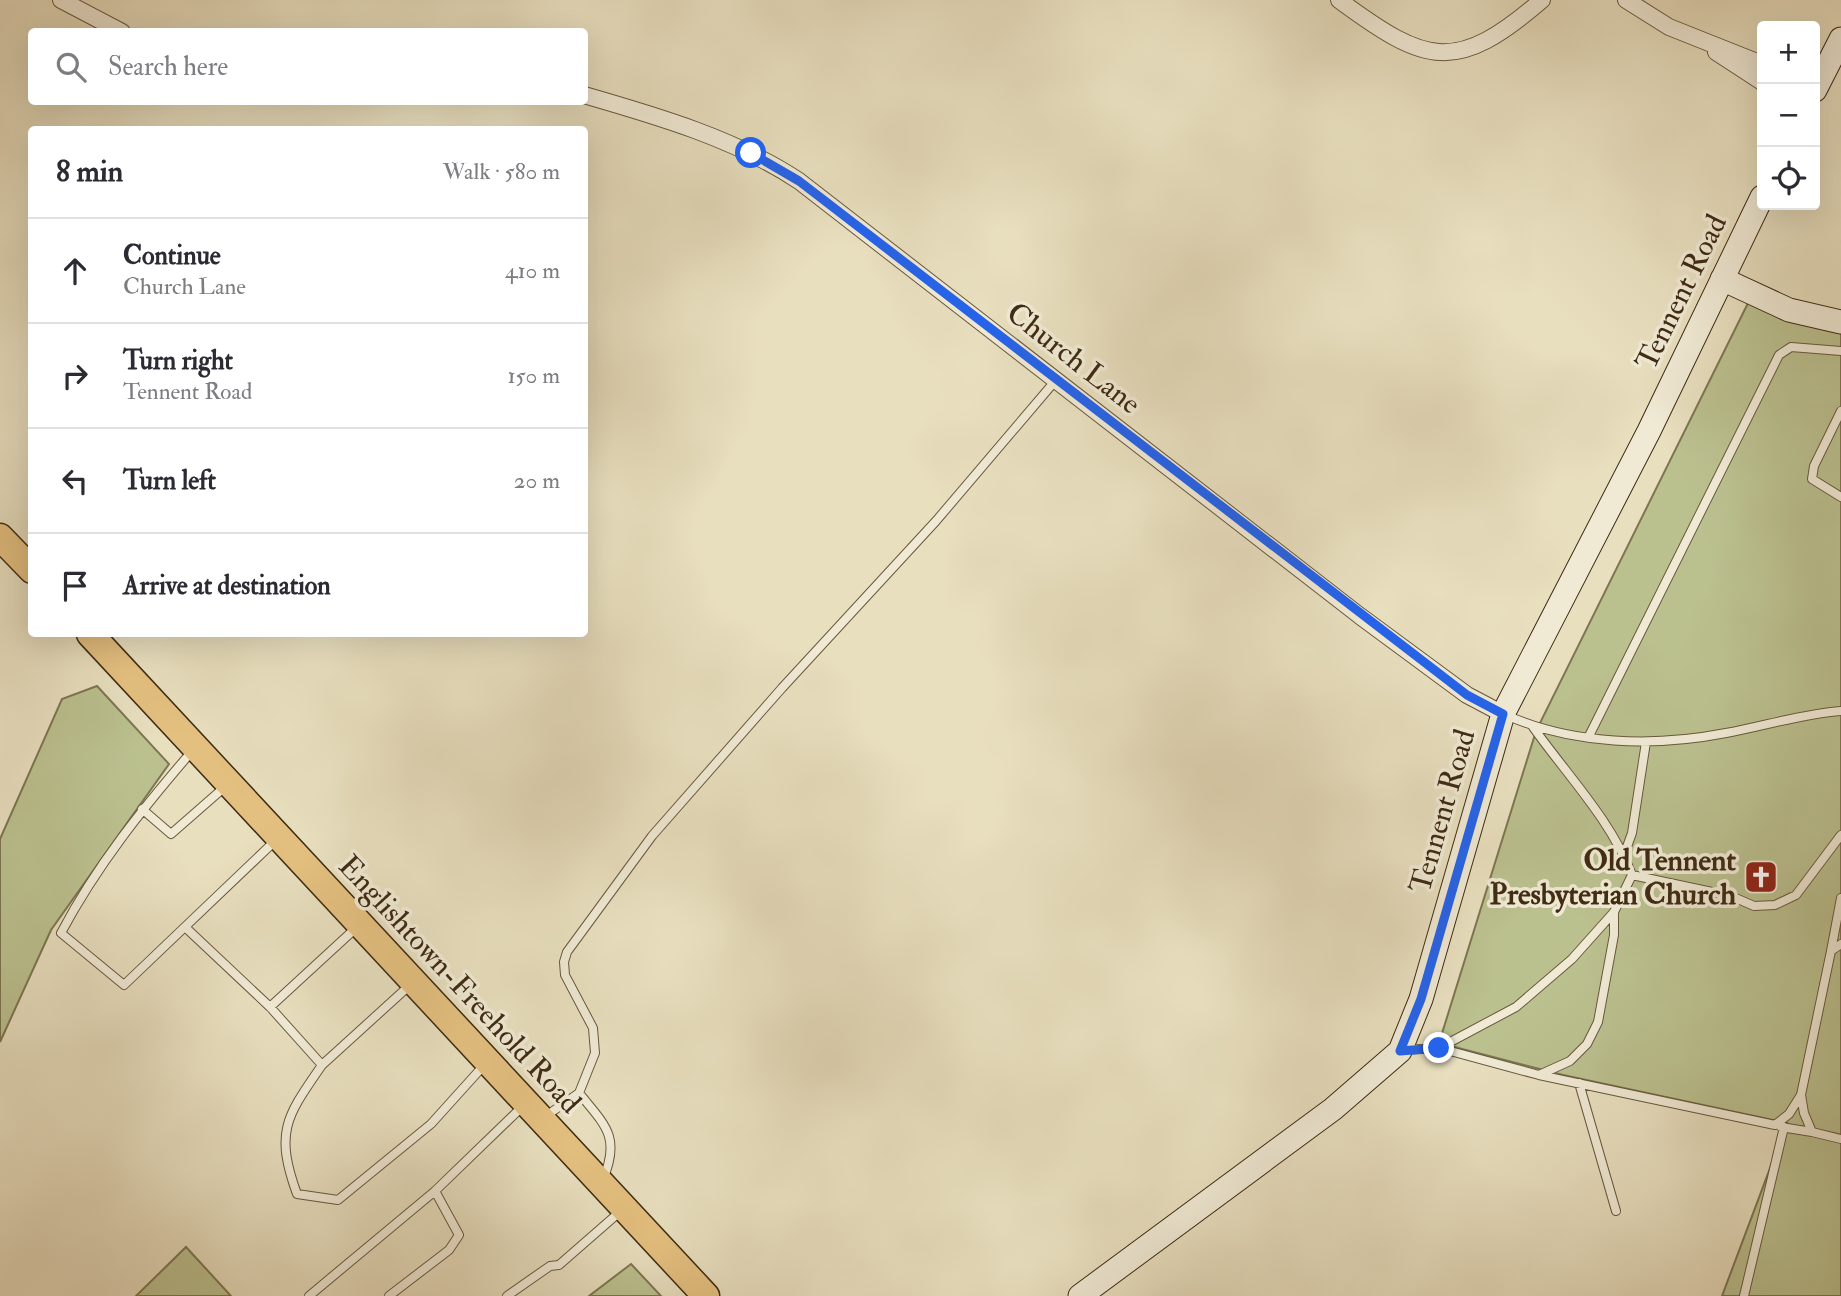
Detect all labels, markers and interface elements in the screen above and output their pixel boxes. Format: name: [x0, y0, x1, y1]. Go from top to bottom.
map controls: [1757, 21, 1820, 210]
button: +: [1757, 21, 1820, 84]
search box: [28, 28, 588, 105]
icon: search: [52, 48, 90, 86]
text: Search here: [108, 51, 228, 83]
button: −: [1757, 84, 1820, 147]
route start: [735, 137, 766, 168]
button: locate: [1757, 147, 1820, 210]
text: 8 min: [56, 153, 123, 190]
text: Walk · 580 m: [443, 157, 560, 186]
street label: Tennent Road: [1628, 208, 1735, 376]
text: Continue: [123, 240, 221, 272]
icon: ahead: [56, 252, 94, 290]
text: 410 m: [505, 256, 560, 285]
text: Church Lane: [123, 272, 246, 301]
street label: Church Lane: [999, 294, 1148, 422]
text: Turn right: [123, 345, 233, 377]
icon: right: [56, 357, 94, 395]
text: 150 m: [507, 361, 560, 390]
text: Tennent Road: [123, 377, 252, 406]
icon: left: [56, 462, 94, 500]
text: Turn left: [123, 465, 216, 497]
text: 20 m: [514, 466, 560, 495]
icon: arrive: [56, 567, 94, 605]
text: Arrive at destination: [123, 570, 331, 602]
street label: Tennent Road: [1401, 725, 1484, 897]
place label: Old Tennent Presbyterian Church: [1490, 842, 1736, 913]
street label: Englishtown-Freehold Road: [330, 848, 589, 1121]
church icon: Old Tennent Presbyterian Church: [1742, 858, 1780, 896]
route end: [1423, 1032, 1454, 1063]

